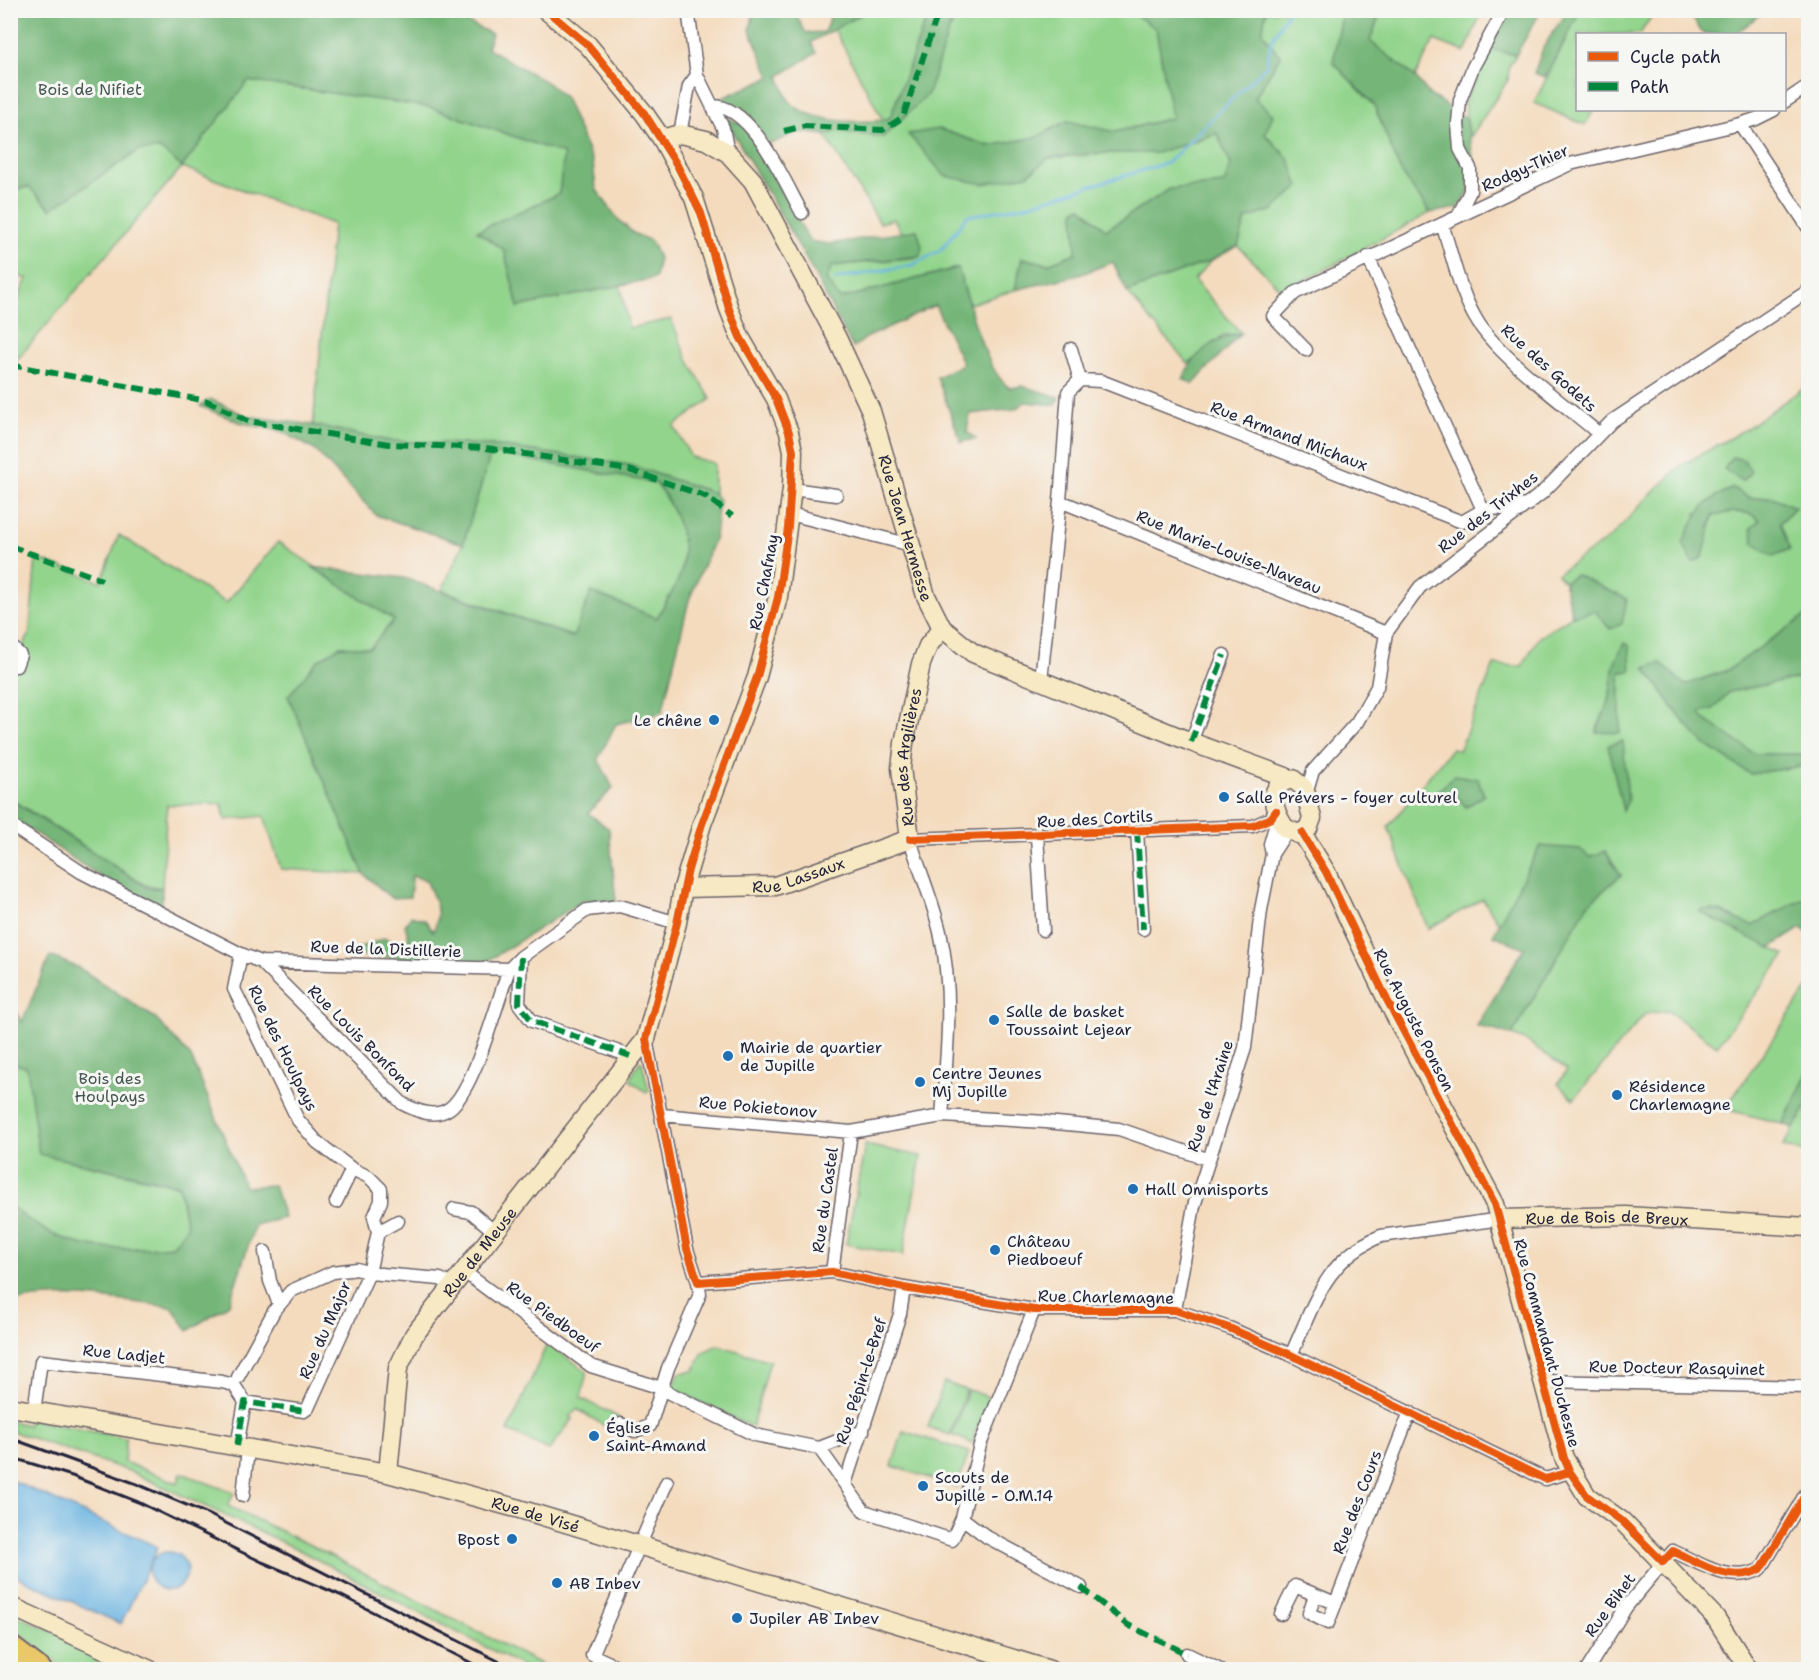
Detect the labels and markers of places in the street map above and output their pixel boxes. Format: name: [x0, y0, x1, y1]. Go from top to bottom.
place label: Le chêne: [634, 710, 702, 731]
marker: Le chêne: [707, 713, 721, 727]
place label: Salle Prévers - foyer culturel: [1236, 787, 1457, 808]
marker: Salle Prévers - foyer culturel: [1217, 790, 1231, 804]
place label: Salle de basket Toussaint Lejear: [1006, 1001, 1132, 1040]
marker: Salle de basket Toussaint Lejear: [987, 1013, 1001, 1027]
place label: Mairie de quartier de Jupille: [740, 1037, 882, 1076]
marker: Mairie de quartier de Jupille: [721, 1049, 735, 1063]
place label: Centre Jeunes Mj Jupille: [932, 1063, 1042, 1102]
marker: Centre Jeunes Mj Jupille: [913, 1075, 927, 1089]
place label: Résidence Charlemagne: [1629, 1076, 1731, 1115]
marker: Résidence Charlemagne: [1610, 1088, 1624, 1102]
place label: Hall Omnisports: [1145, 1179, 1269, 1200]
marker: Hall Omnisports: [1126, 1182, 1140, 1196]
place label: Château Piedboeuf: [1007, 1231, 1084, 1270]
marker: Château Piedboeuf: [988, 1243, 1002, 1257]
place label: Église Saint-Amand: [606, 1417, 706, 1456]
marker: Église Saint-Amand: [587, 1429, 601, 1443]
place label: Scouts de Jupille - O.M.14: [935, 1467, 1053, 1506]
marker: Scouts de Jupille - O.M.14: [916, 1479, 930, 1493]
place label: Bpost: [457, 1529, 500, 1550]
marker: Bpost: [505, 1532, 519, 1546]
place label: AB Inbev: [569, 1573, 641, 1594]
marker: AB Inbev: [550, 1576, 564, 1590]
place label: Jupiler AB Inbev: [749, 1608, 879, 1629]
marker: Jupiler AB Inbev: [730, 1611, 744, 1625]

